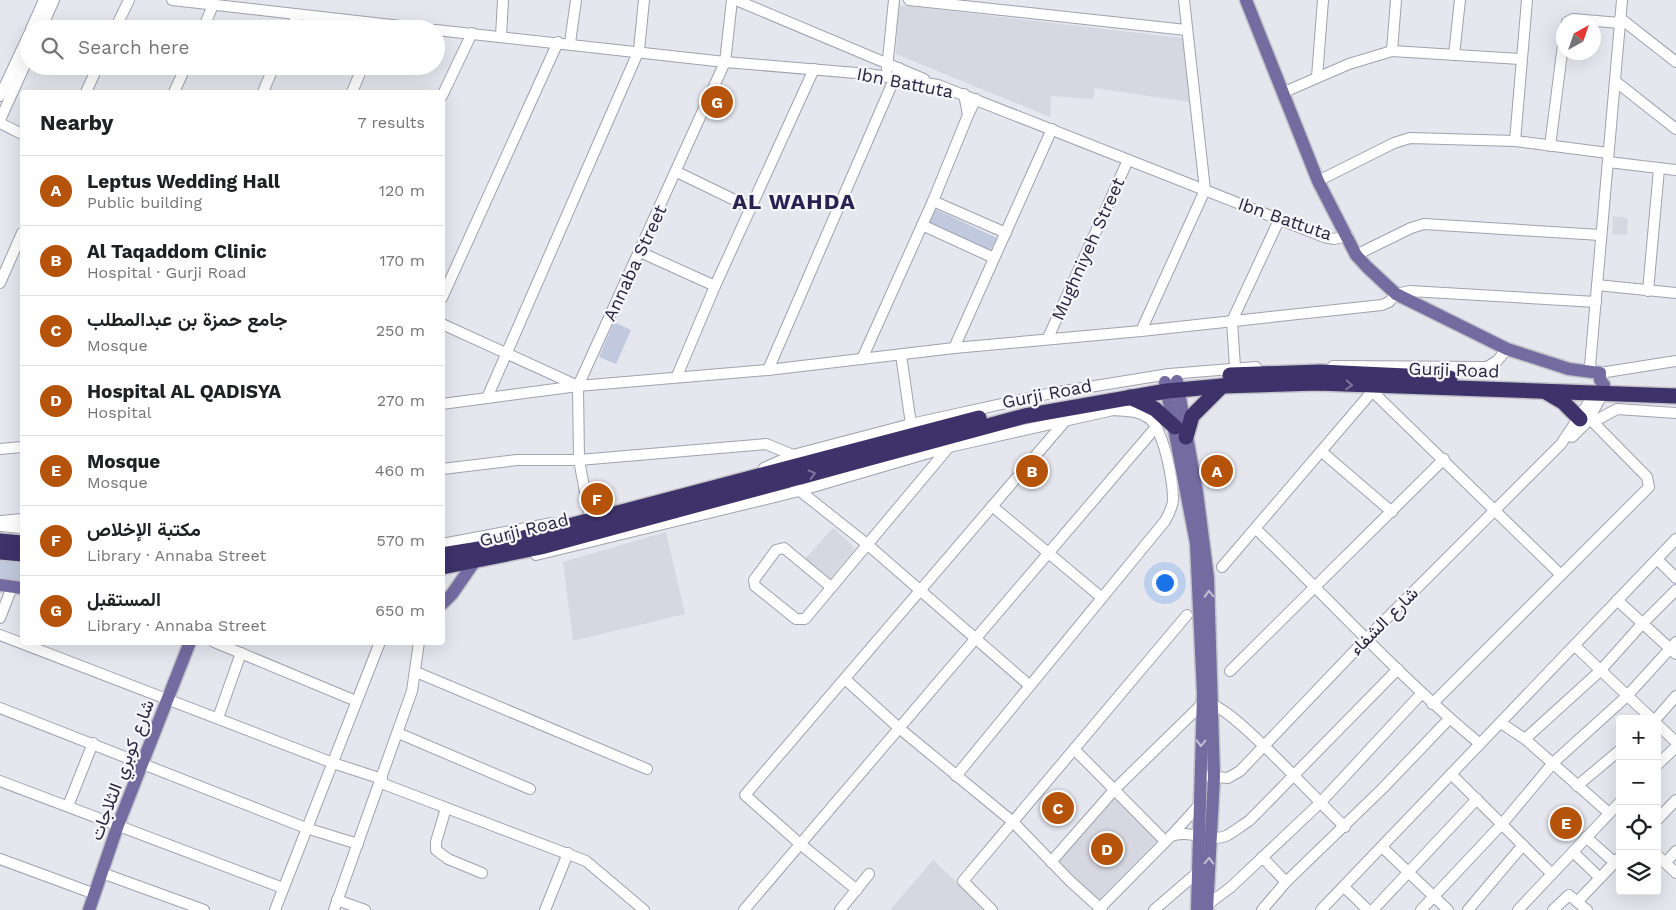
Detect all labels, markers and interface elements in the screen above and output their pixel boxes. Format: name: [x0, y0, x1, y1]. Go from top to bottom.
north arrow: [1556, 15, 1601, 60]
search box: [20, 20, 445, 75]
icon: search: [38, 34, 66, 62]
text: Search here: [78, 36, 189, 59]
street label: Ibn Battuta: [855, 63, 955, 102]
pin: G: [701, 83, 733, 121]
text: Nearby: [40, 110, 113, 135]
text: 7 results: [358, 113, 425, 132]
text: Leptus Wedding Hall: [87, 170, 280, 193]
street label: Mughniyeh Street: [1047, 174, 1129, 323]
text: A: [51, 181, 61, 200]
text: 120 m: [379, 181, 425, 200]
district label: AL WAHDA: [732, 189, 856, 214]
text: Public building: [87, 193, 202, 212]
street label: Ibn Battuta: [1235, 193, 1335, 244]
street label: Annaba Street: [598, 201, 671, 324]
text: Al Taqaddom Clinic: [87, 240, 267, 263]
text: B: [51, 251, 61, 270]
text: 170 m: [379, 251, 425, 270]
text: Hospital · Gurji Road: [87, 263, 247, 282]
text: جامع حمزة بن عبدالمطلب: [87, 308, 287, 331]
text: C: [51, 321, 61, 340]
text: 250 m: [376, 321, 425, 340]
text: Mosque: [87, 336, 148, 355]
street label: Gurji Road: [1408, 357, 1500, 382]
street label: Gurji Road: [1000, 375, 1094, 413]
one-way arrow: [1345, 379, 1353, 390]
text: Hospital AL QADISYA: [87, 380, 281, 403]
text: D: [50, 391, 62, 410]
text: 270 m: [377, 391, 425, 410]
text: Hospital: [87, 403, 152, 422]
text: Mosque: [87, 450, 160, 473]
pin: B: [1016, 452, 1048, 490]
pin: A: [1201, 452, 1233, 490]
text: E: [51, 461, 61, 480]
text: 460 m: [375, 461, 425, 480]
one-way arrow: [808, 470, 816, 480]
text: Mosque: [87, 473, 148, 492]
pin: F: [581, 480, 613, 518]
street label: Gurji Road: [477, 508, 571, 551]
text: مكتبة الإخلاص: [87, 518, 201, 541]
text: F: [51, 531, 61, 550]
text: 570 m: [376, 531, 425, 550]
text: Library · Annaba Street: [87, 546, 266, 565]
your location: [1152, 570, 1178, 596]
street label: شارع الشفاء: [1345, 582, 1424, 661]
text: المستقبل: [87, 588, 161, 611]
one-way arrow: [1203, 590, 1214, 598]
text: G: [50, 601, 62, 620]
text: 650 m: [375, 601, 425, 620]
text: Library · Annaba Street: [87, 616, 266, 635]
street label: شارع كوبري الثلاجات: [85, 696, 163, 845]
map controls: [1616, 715, 1661, 895]
button: +: [1616, 715, 1661, 760]
one-way arrow: [1196, 740, 1206, 747]
button: −: [1616, 760, 1661, 805]
pin: C: [1042, 789, 1074, 827]
pin: E: [1550, 804, 1582, 842]
button: locate: [1616, 805, 1661, 850]
pin: D: [1091, 830, 1123, 868]
button: layers: [1616, 850, 1661, 895]
one-way arrow: [1204, 857, 1215, 865]

